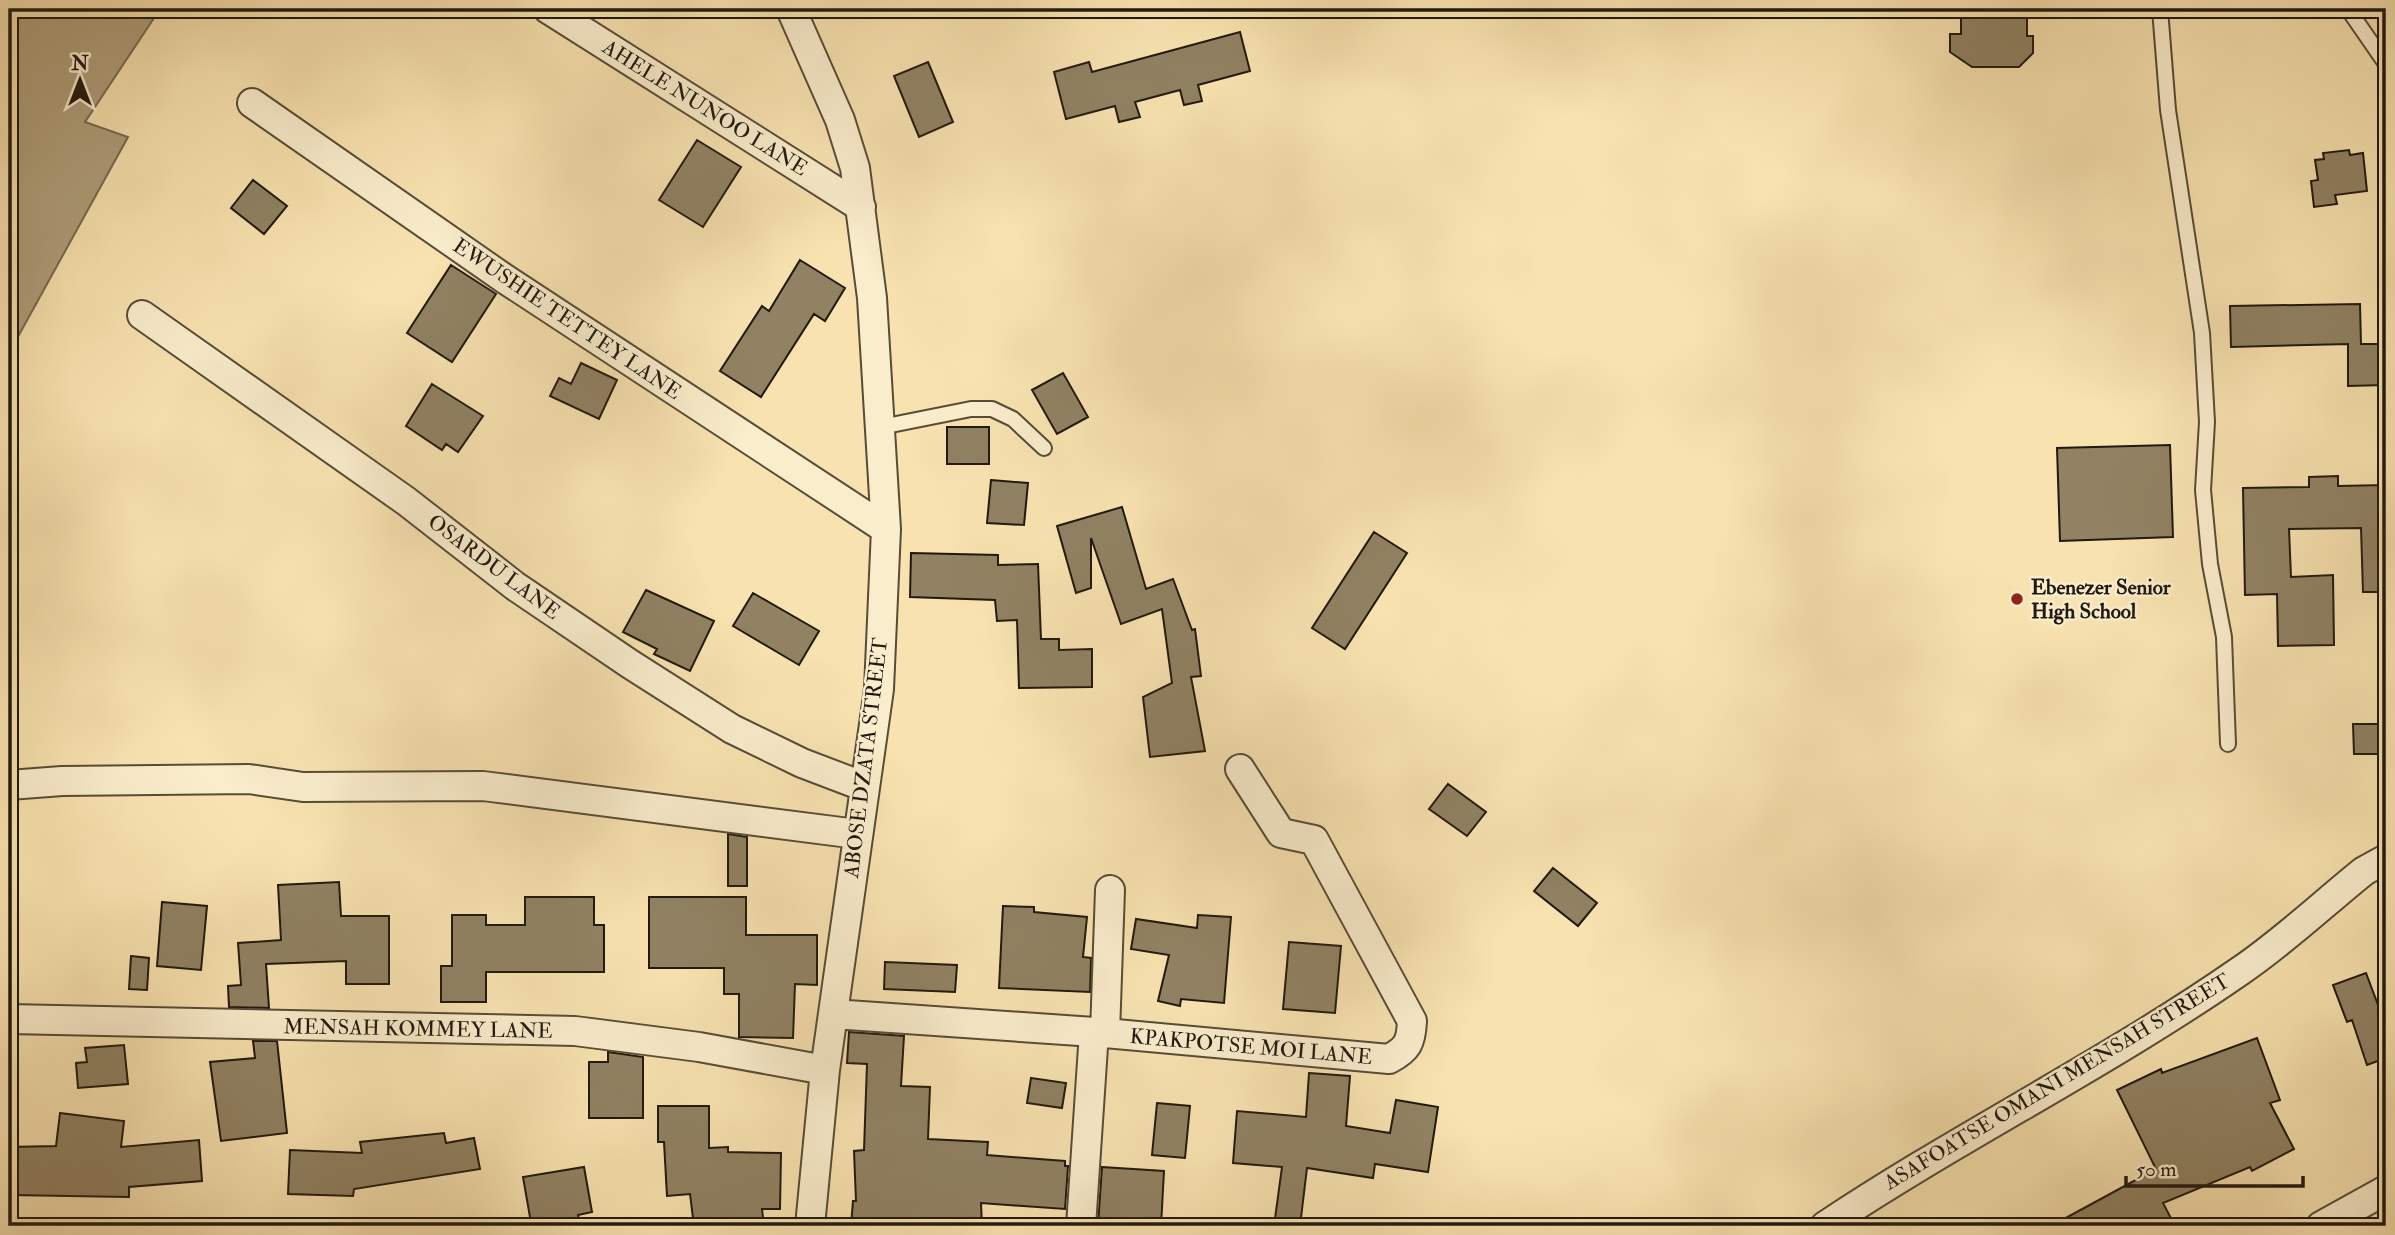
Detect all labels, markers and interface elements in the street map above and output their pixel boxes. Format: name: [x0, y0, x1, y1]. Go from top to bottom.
street label: AHELE NUNOO LANE: [597, 33, 813, 182]
north arrow: [46, 46, 116, 116]
text: N: [70, 52, 89, 76]
street label: EWUSHIE TETTEY LANE: [448, 232, 686, 406]
street label: OSARDU LANE: [422, 508, 566, 626]
place label: Ebenezer Senior High School: [2031, 574, 2172, 625]
marker: Ebenezer Senior High School: [2009, 591, 2025, 607]
street label: ABOSE DZATA STREET: [838, 636, 894, 881]
street label: ASAFOATSE OMANI MENSAH STREET: [1878, 967, 2235, 1197]
street label: MENSAH KOMMEY LANE: [283, 1013, 553, 1045]
street label: KPAKPOTSE MOI LANE: [1129, 1023, 1373, 1071]
scale bar: [2126, 1144, 2302, 1188]
text: 50 m: [2136, 1156, 2177, 1183]

